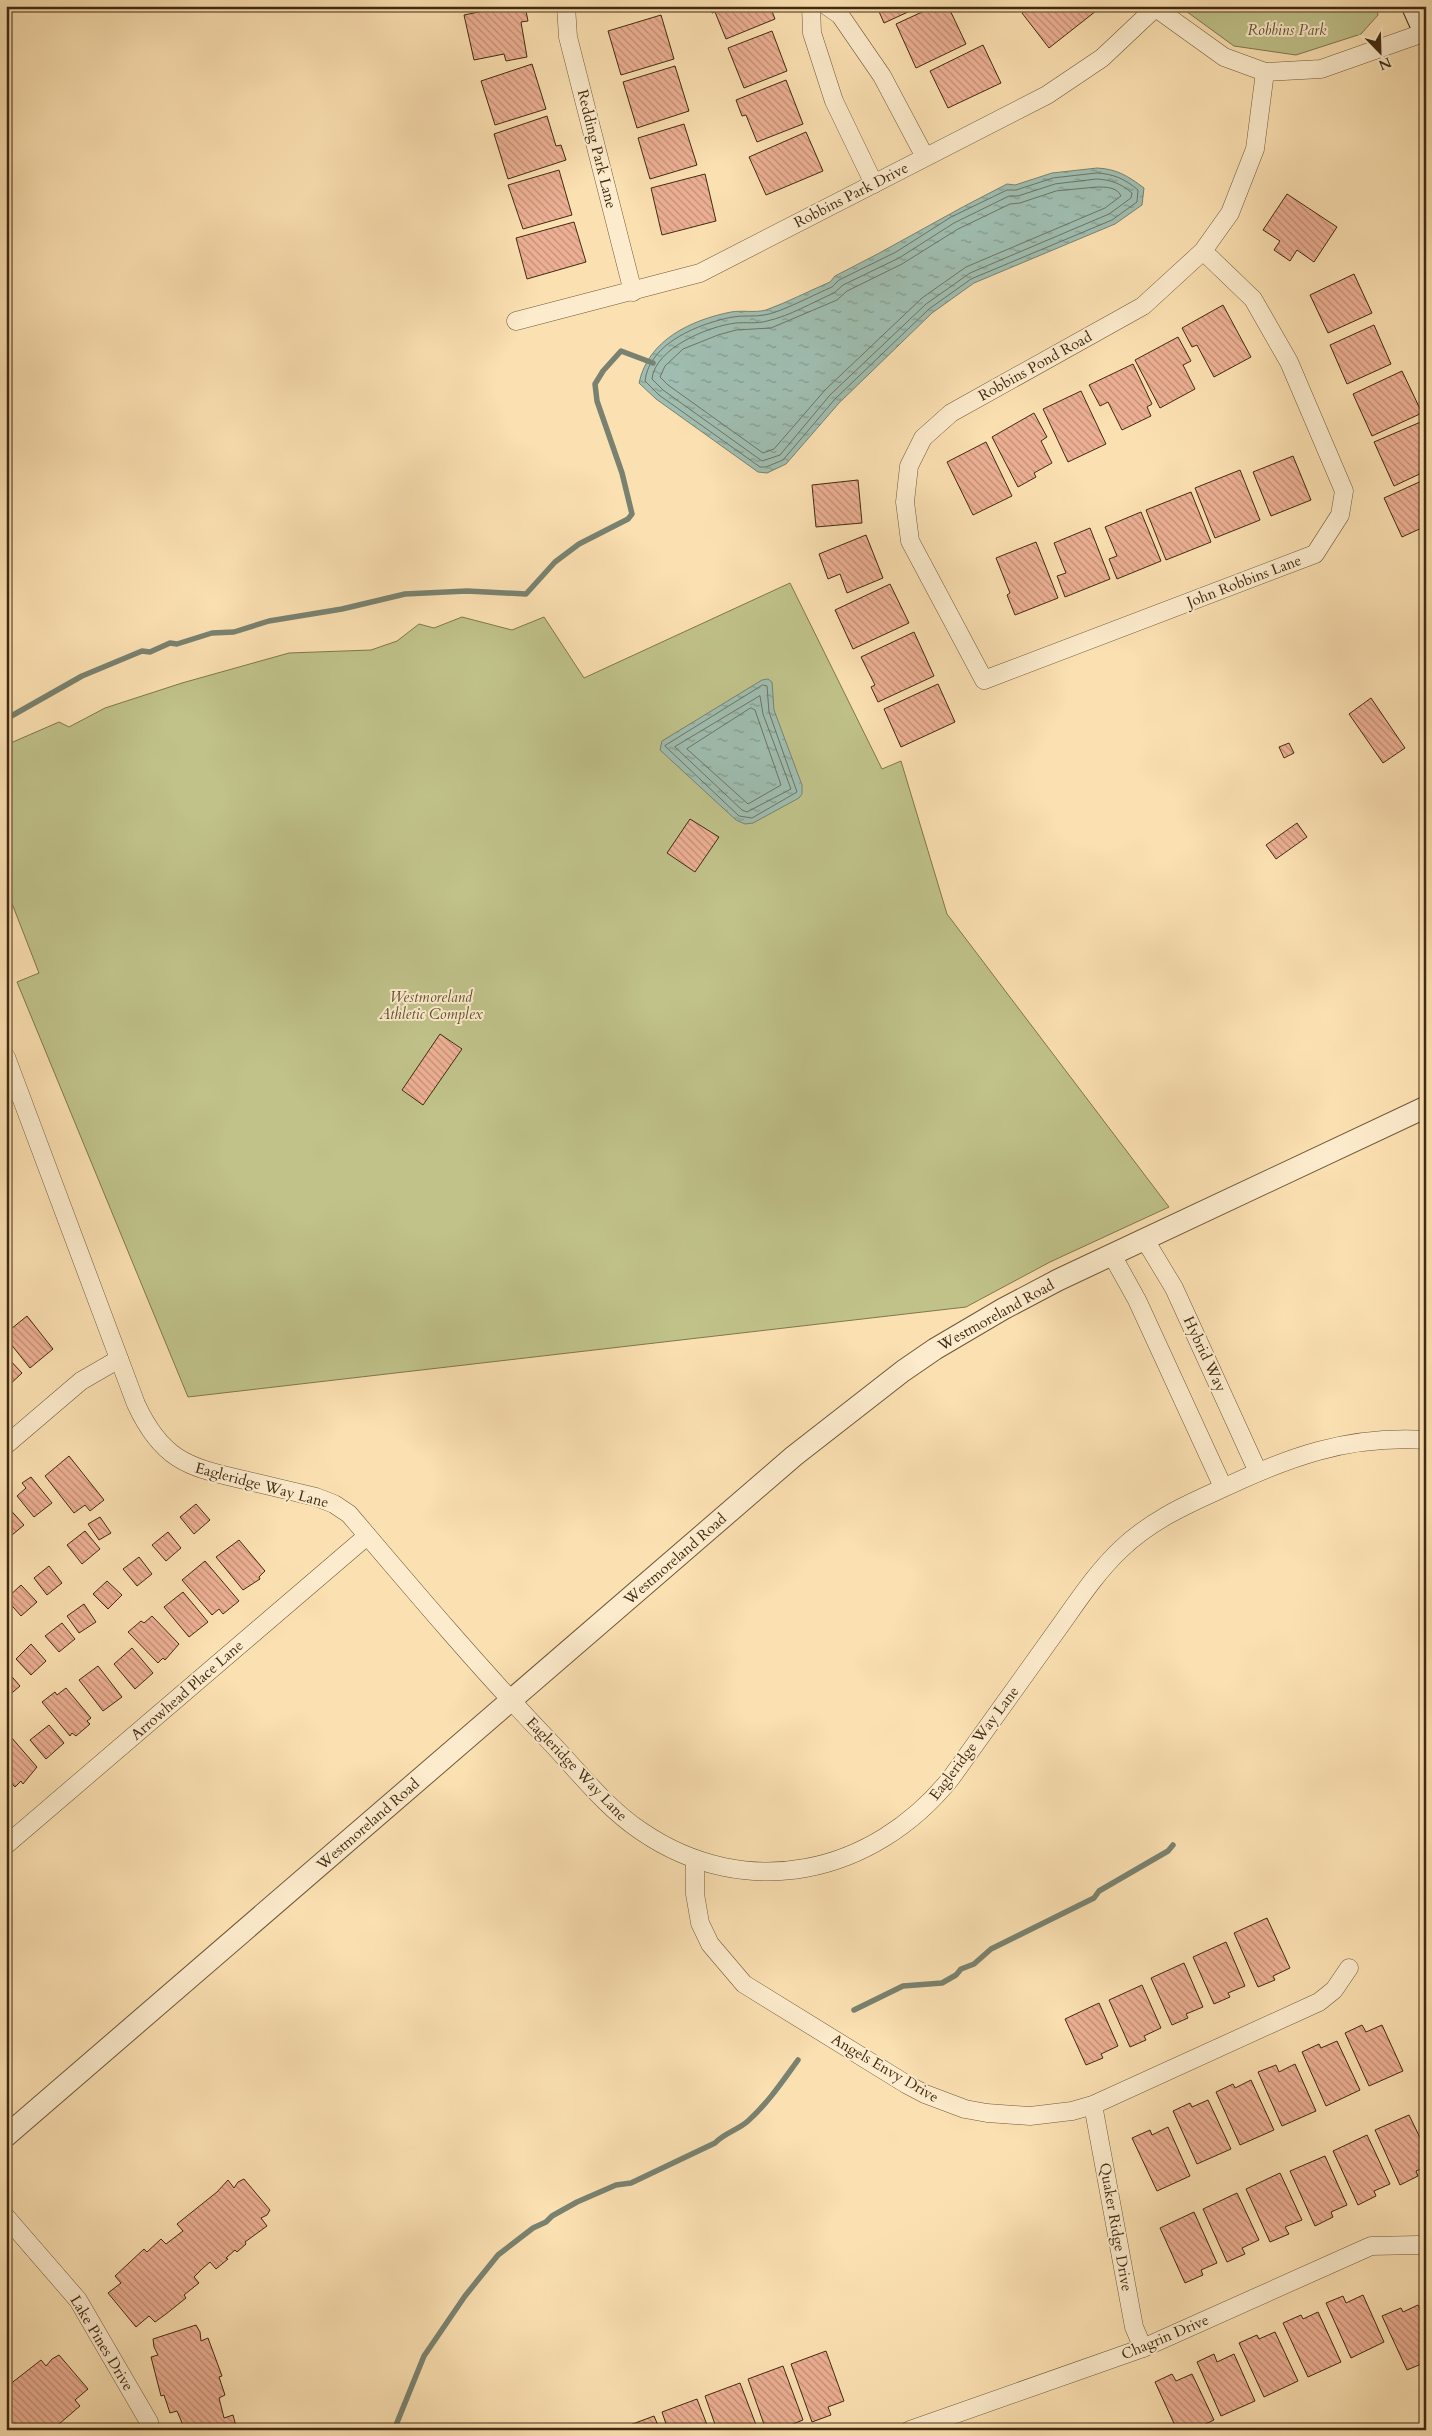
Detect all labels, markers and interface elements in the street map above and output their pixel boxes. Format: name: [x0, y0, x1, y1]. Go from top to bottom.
park label: Robbins Park: [1247, 20, 1327, 40]
north arrow: [1354, 28, 1404, 78]
text: N: [1376, 52, 1394, 75]
street label: Redding Park Lane: [573, 87, 622, 211]
street label: Robbins Park Drive: [791, 158, 912, 232]
street label: Robbins Pond Road: [975, 326, 1095, 406]
street label: John Robbins Lane: [1182, 550, 1304, 613]
park label: Westmoreland Athletic Complex: [378, 987, 484, 1024]
street label: Westmoreland Road: [933, 1275, 1058, 1356]
street label: Hybrid Way: [1179, 1313, 1231, 1395]
street label: Eagleridge Way Lane: [193, 1458, 331, 1513]
street label: Westmoreland Road: [619, 1509, 731, 1610]
street label: Arrowhead Place Lane: [126, 1635, 248, 1744]
street label: Eagleridge Way Lane: [925, 1682, 1024, 1804]
street label: Eagleridge Way Lane: [522, 1713, 632, 1826]
street label: Westmoreland Road: [312, 1774, 424, 1875]
street label: Angels Envy Drive: [828, 2029, 943, 2107]
street label: Quaker Ridge Drive: [1095, 2161, 1137, 2293]
street label: Lake Pines Drive: [66, 2291, 139, 2395]
street label: Chagrin Drive: [1118, 2310, 1212, 2364]

